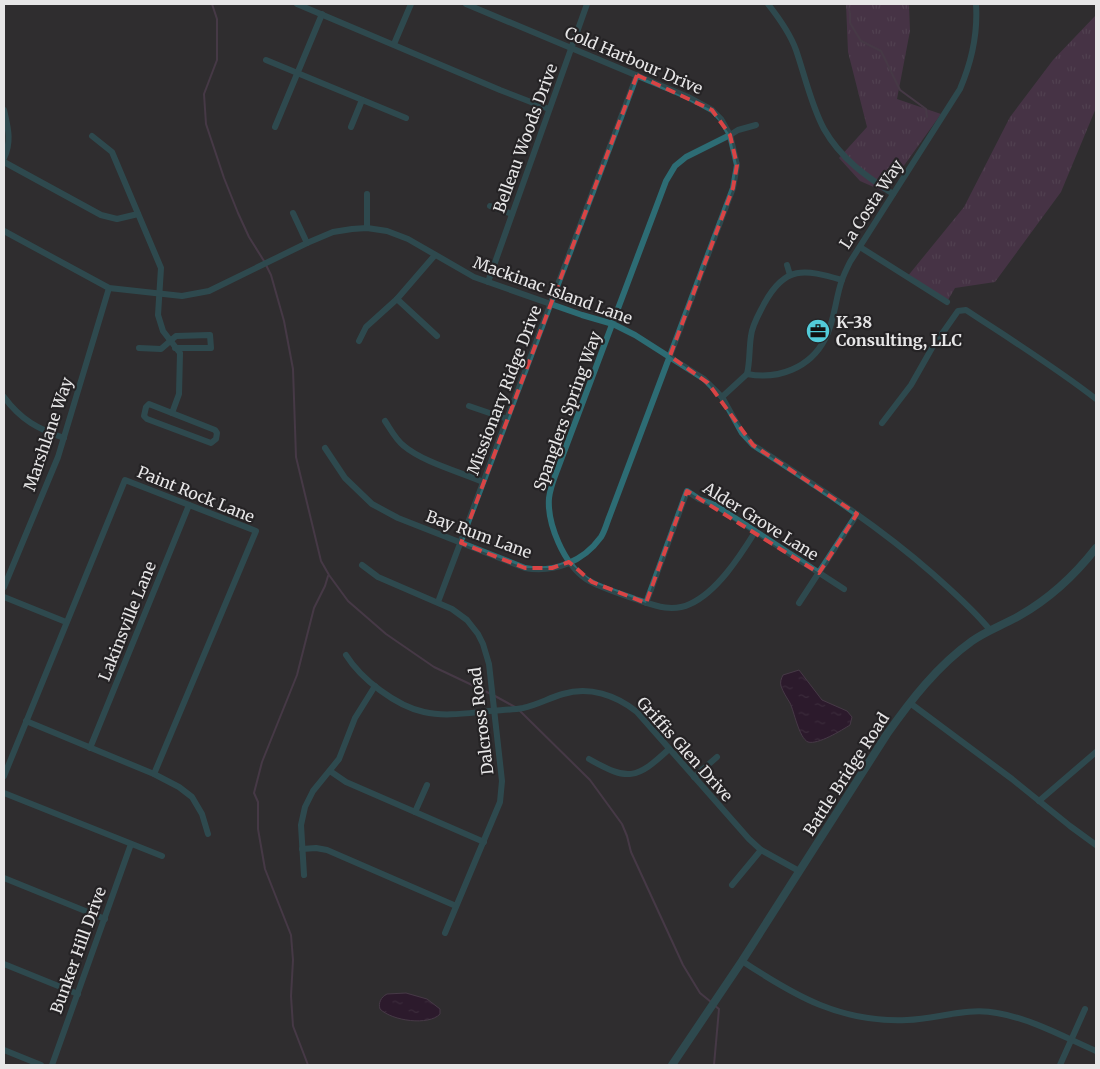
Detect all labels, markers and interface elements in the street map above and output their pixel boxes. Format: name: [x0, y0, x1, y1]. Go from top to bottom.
street label: Cold Harbour Drive: [562, 22, 706, 98]
street label: Belleau Woods Drive: [489, 61, 561, 215]
street label: La Costa Way: [835, 155, 907, 252]
street label: Mackinac Island Lane: [471, 252, 635, 328]
street label: Missionary Ridge Drive: [462, 302, 546, 478]
place label: K-38 Consulting, LLC: [836, 312, 962, 351]
office icon: K-38 Consulting, LLC: [805, 318, 831, 344]
street label: Spanglers Spring Way: [529, 328, 605, 493]
street label: Marshlane Way: [19, 374, 77, 493]
street label: Paint Rock Lane: [134, 461, 258, 527]
street label: Alder Grove Lane: [699, 477, 822, 564]
street label: Bay Rum Lane: [423, 506, 535, 562]
street label: Lakinsville Lane: [94, 558, 160, 684]
street label: Dalcross Road: [464, 666, 498, 776]
street label: Griffis Glen Drive: [633, 693, 737, 805]
street label: Battle Bridge Road: [799, 709, 893, 839]
street label: Bunker Hill Drive: [46, 884, 110, 1016]

